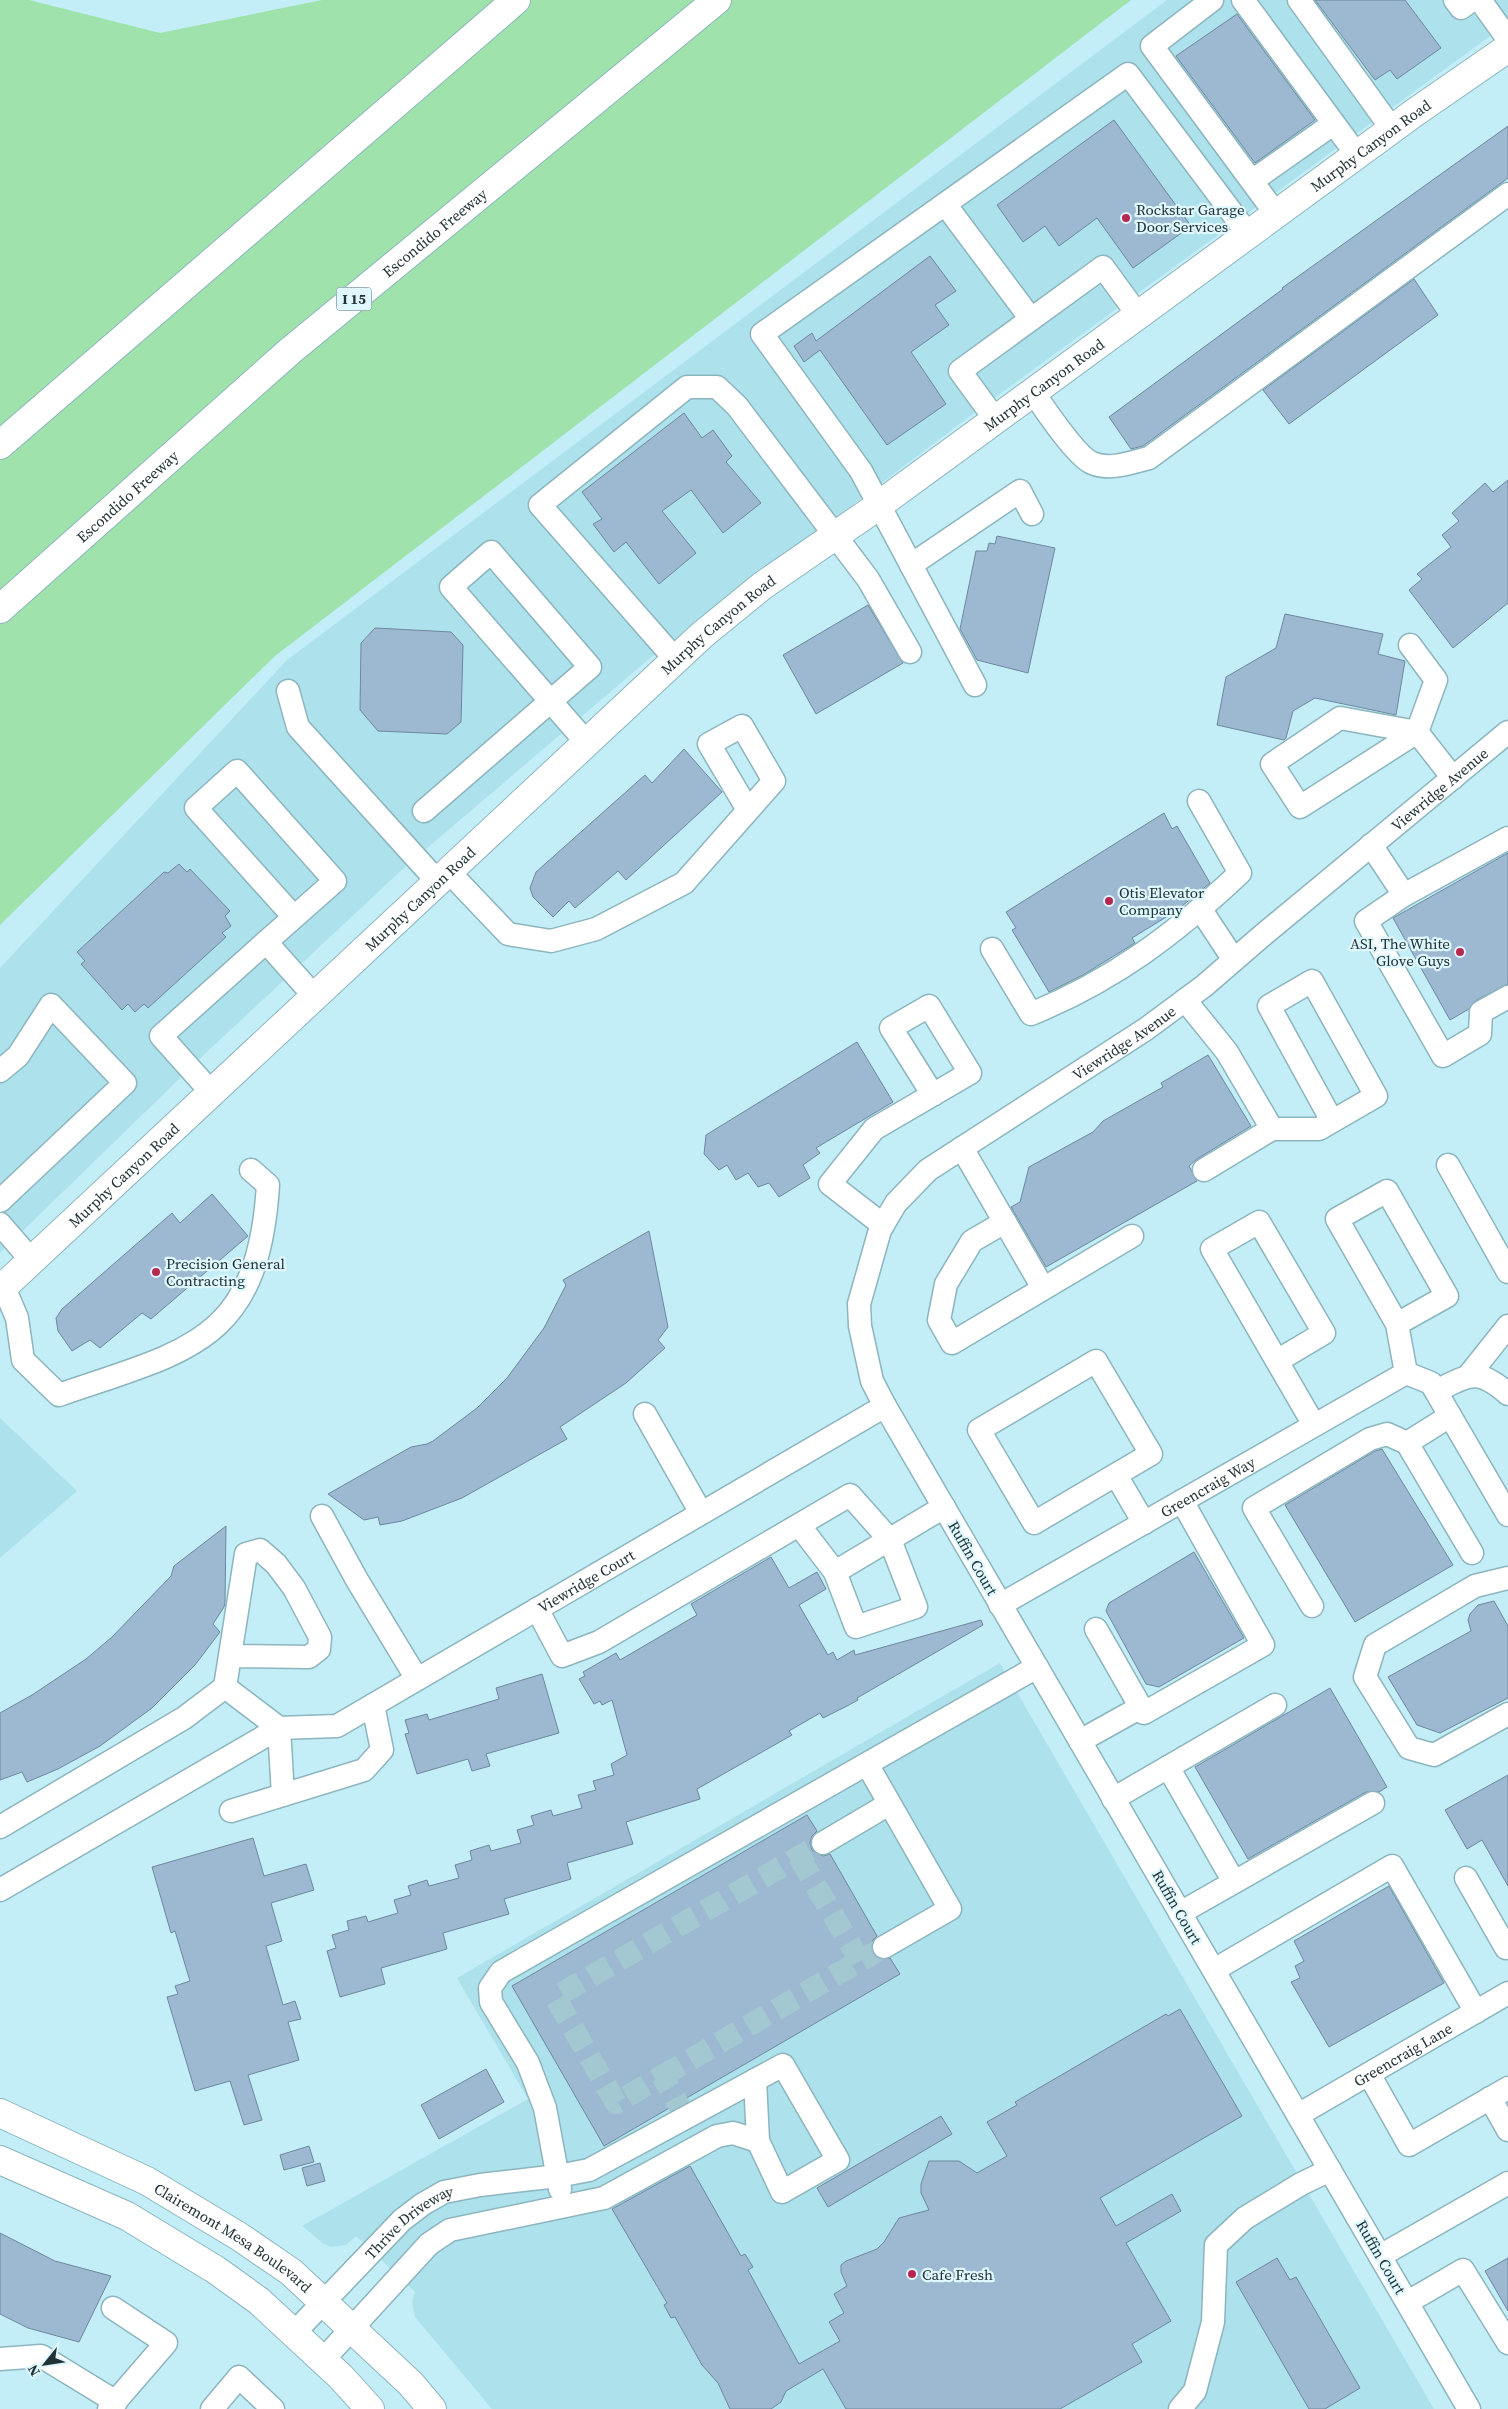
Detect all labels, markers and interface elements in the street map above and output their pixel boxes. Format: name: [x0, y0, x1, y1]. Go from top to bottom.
street label: Murphy Canyon Road: [1306, 94, 1435, 196]
street label: Escondido Freeway: [378, 183, 491, 282]
place label: Rockstar Garage Door Services: [1136, 199, 1245, 237]
marker: Rockstar Garage Door Services: [1120, 212, 1132, 224]
road number: I 15: [336, 288, 372, 310]
street label: Murphy Canyon Road: [979, 333, 1109, 436]
street label: Escondido Freeway: [72, 445, 183, 547]
street label: Murphy Canyon Road: [656, 569, 780, 679]
street label: Viewridge Avenue: [1386, 742, 1492, 836]
street label: Murphy Canyon Road: [360, 841, 480, 955]
place label: Otis Elevator Company: [1119, 882, 1205, 920]
marker: Otis Elevator Company: [1103, 895, 1115, 907]
place label: ASI, The White Glove Guys: [1350, 933, 1450, 971]
marker: ASI, The White Glove Guys: [1454, 946, 1466, 958]
street label: Viewridge Avenue: [1068, 1000, 1180, 1085]
street label: Murphy Canyon Road: [64, 1117, 184, 1232]
place label: Precision General Contracting: [166, 1253, 286, 1291]
marker: Precision General Contracting: [150, 1266, 162, 1278]
street label: Greencraig Way: [1156, 1451, 1259, 1522]
street label: Ruffin Court: [943, 1517, 1003, 1599]
street label: Viewridge Court: [534, 1544, 638, 1617]
street label: Ruffin Court: [1147, 1866, 1207, 1948]
street label: Greencraig Lane: [1349, 2017, 1456, 2091]
street label: Clairemont Mesa Boulevard: [150, 2177, 317, 2297]
street label: Thrive Driveway: [360, 2180, 455, 2263]
street label: Ruffin Court: [1351, 2216, 1411, 2298]
place label: Cafe Fresh: [922, 2264, 993, 2285]
marker: Cafe Fresh: [906, 2268, 918, 2280]
north arrow: [20, 2339, 70, 2389]
text: N: [23, 2361, 45, 2380]

